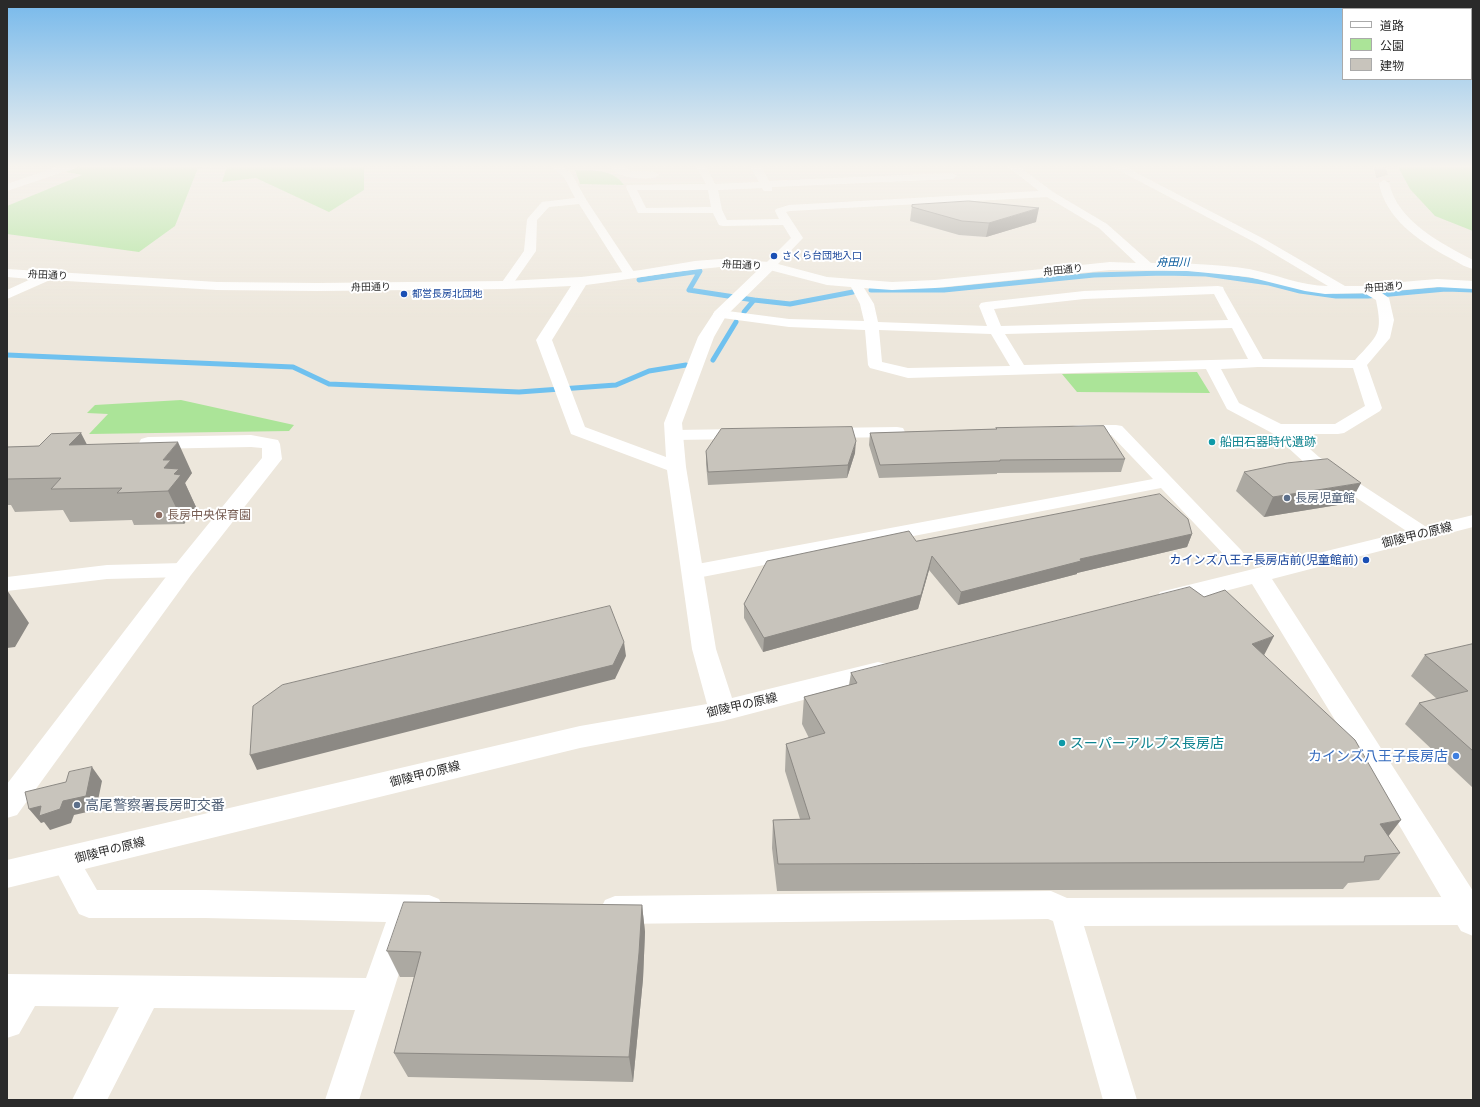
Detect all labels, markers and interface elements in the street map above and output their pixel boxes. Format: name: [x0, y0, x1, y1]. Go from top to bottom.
legend: [1342, 8, 1472, 80]
text: 道路: [1380, 18, 1404, 32]
text: 公園: [1380, 38, 1404, 52]
text: 建物: [1380, 58, 1404, 72]
place label: さくら台団地入口: [782, 250, 862, 262]
marker: さくら台団地入口: [769, 251, 779, 261]
water label: 舟田川: [1157, 255, 1189, 269]
street label: 舟田通り: [722, 258, 762, 272]
street label: 舟田通り: [1042, 262, 1084, 278]
street label: 舟田通り: [28, 268, 68, 282]
street label: 舟田通り: [1364, 280, 1404, 294]
street label: 舟田通り: [351, 281, 391, 293]
place label: 都営長房北団地: [412, 288, 482, 300]
marker: 都営長房北団地: [399, 289, 409, 299]
place label: 船田石器時代遺跡: [1220, 435, 1316, 449]
marker: 船田石器時代遺跡: [1207, 437, 1217, 447]
place label: 長房児童館: [1295, 491, 1355, 505]
marker: 長房児童館: [1282, 493, 1292, 503]
place label: 長房中央保育園: [167, 508, 251, 522]
marker: 長房中央保育園: [154, 510, 164, 520]
street label: 御陵甲の原線: [1380, 519, 1454, 551]
place label: カインズ八王子長房店前(児童館前): [1169, 553, 1358, 567]
marker: カインズ八王子長房店前(児童館前): [1361, 555, 1371, 565]
street label: 御陵甲の原線: [705, 690, 779, 720]
place label: スーパーアルプス長房店: [1070, 735, 1224, 751]
marker: スーパーアルプス長房店: [1057, 738, 1067, 748]
place label: カインズ八王子長房店: [1308, 748, 1448, 764]
marker: カインズ八王子長房店: [1451, 751, 1461, 761]
street label: 御陵甲の原線: [388, 758, 462, 790]
place label: 高尾警察署長房町交番: [85, 797, 225, 813]
marker: 高尾警察署長房町交番: [72, 800, 82, 810]
street label: 御陵甲の原線: [73, 834, 147, 866]

